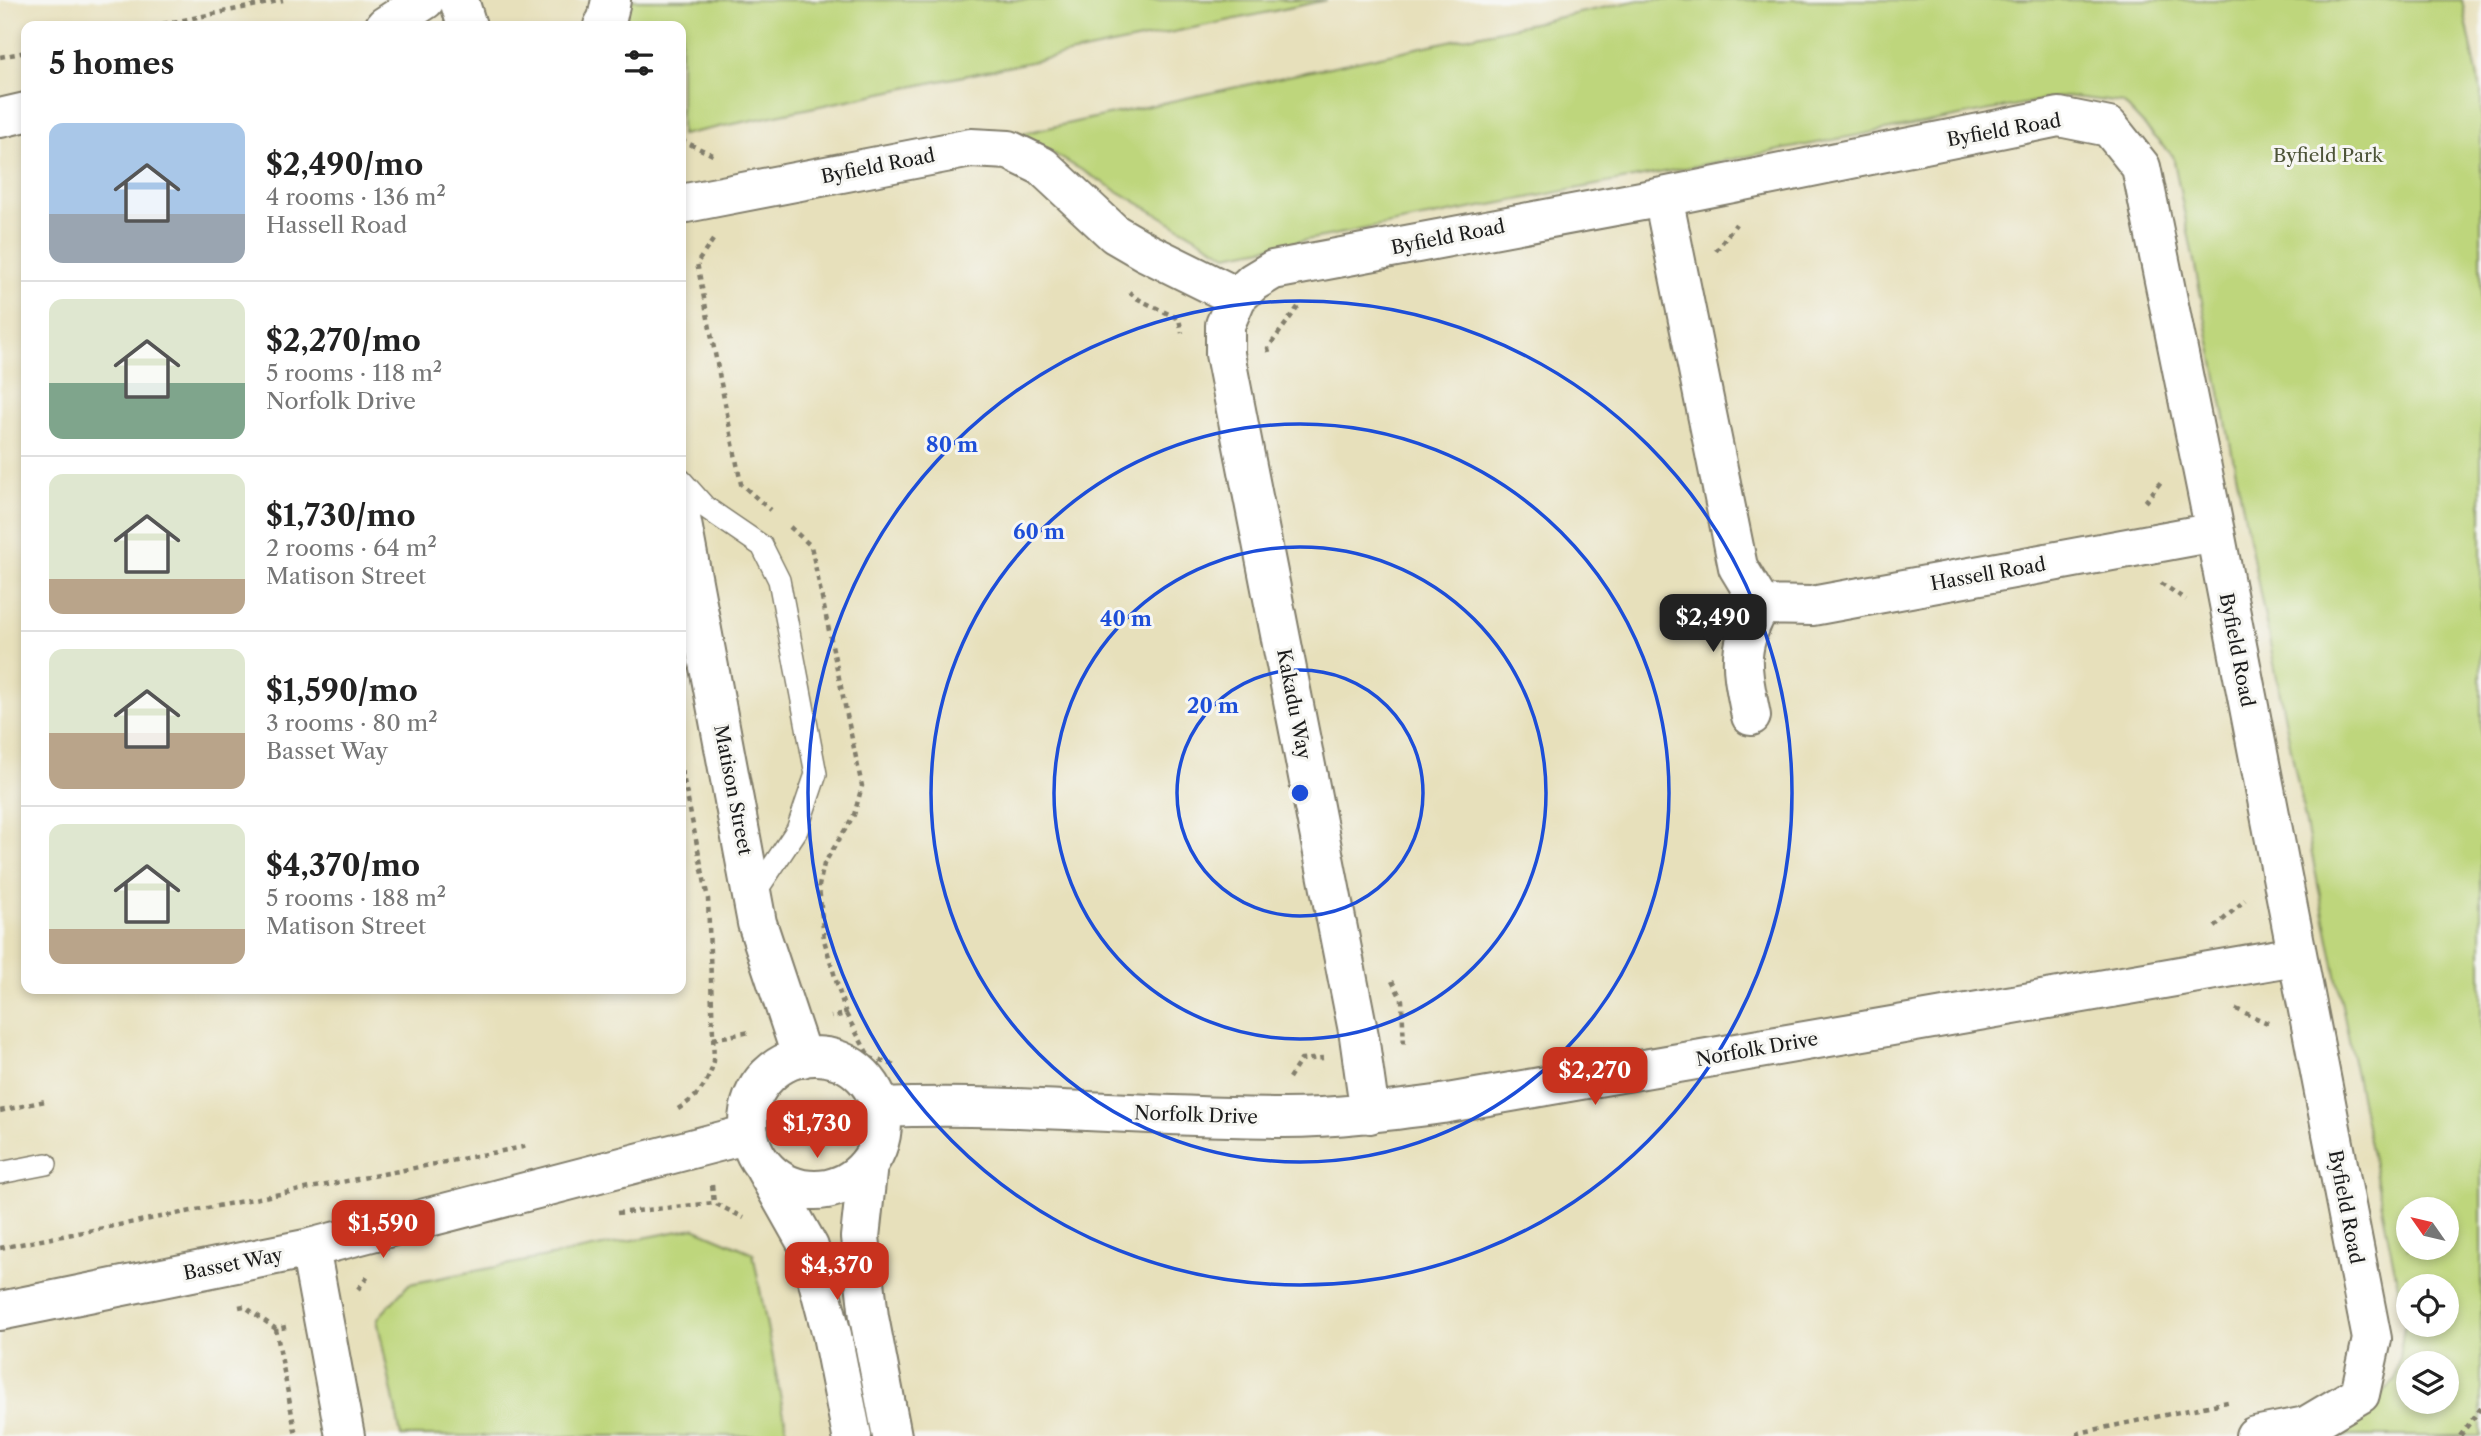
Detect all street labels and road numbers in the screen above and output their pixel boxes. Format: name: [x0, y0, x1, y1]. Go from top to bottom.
street label: Byfield Road: [1945, 109, 2063, 151]
street label: Byfield Road: [819, 144, 937, 188]
street label: Byfield Road: [1389, 215, 1507, 259]
street label: Hassell Road: [1929, 552, 2048, 595]
street label: Byfield Road: [2215, 591, 2259, 709]
street label: Kakadu Way: [1272, 647, 1316, 762]
street label: Matison Street: [709, 723, 757, 857]
street label: Norfolk Drive: [1694, 1027, 1820, 1071]
street label: Norfolk Drive: [1134, 1101, 1258, 1129]
street label: Byfield Road: [2324, 1148, 2368, 1266]
street label: Basset Way: [181, 1243, 285, 1285]

